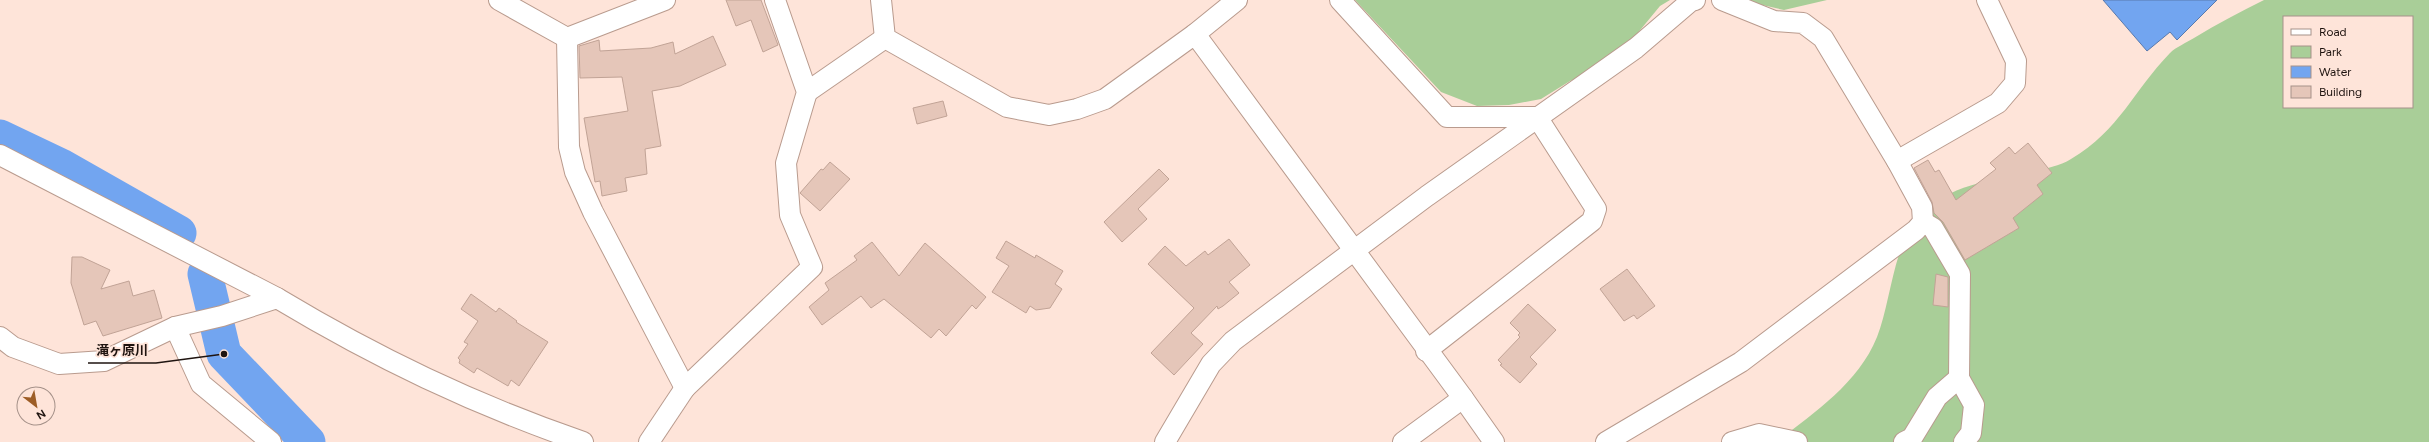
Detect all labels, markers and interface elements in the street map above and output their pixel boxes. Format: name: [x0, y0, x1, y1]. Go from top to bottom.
legend: [2283, 16, 2413, 108]
text: Road: [2319, 25, 2347, 39]
text: Park: [2319, 45, 2342, 59]
text: Water: [2319, 65, 2351, 79]
text: Building: [2319, 85, 2362, 99]
callout: 滝ヶ原川: [88, 338, 156, 363]
text: 滝ヶ原川: [96, 343, 148, 358]
north arrow: [16, 386, 56, 426]
text: N: [34, 406, 48, 422]

